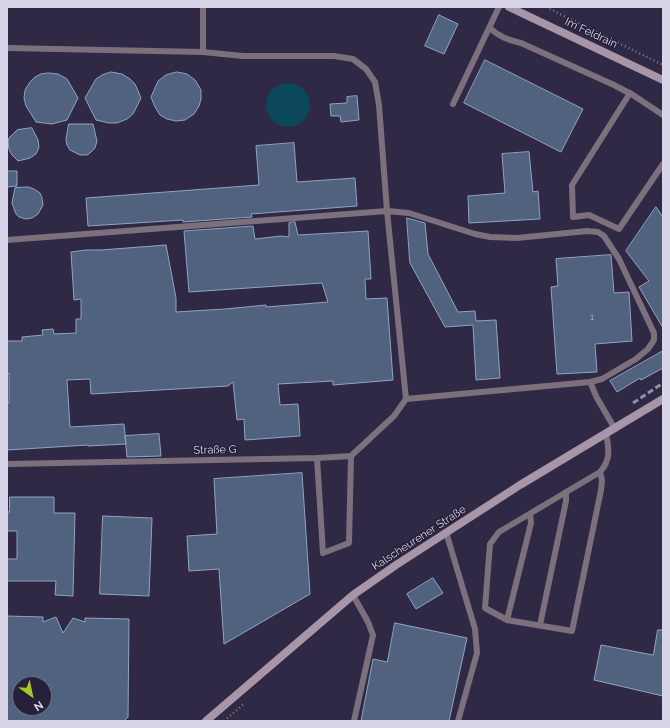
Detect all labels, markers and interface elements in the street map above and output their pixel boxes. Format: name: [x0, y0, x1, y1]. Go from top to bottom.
street label: Im Feldrain: [563, 15, 619, 51]
house number: 1: [590, 312, 594, 322]
street label: Straße G: [193, 443, 237, 457]
street label: Kalscheurener Straße: [370, 503, 468, 573]
north arrow: [12, 676, 52, 716]
text: N: [31, 698, 45, 713]

